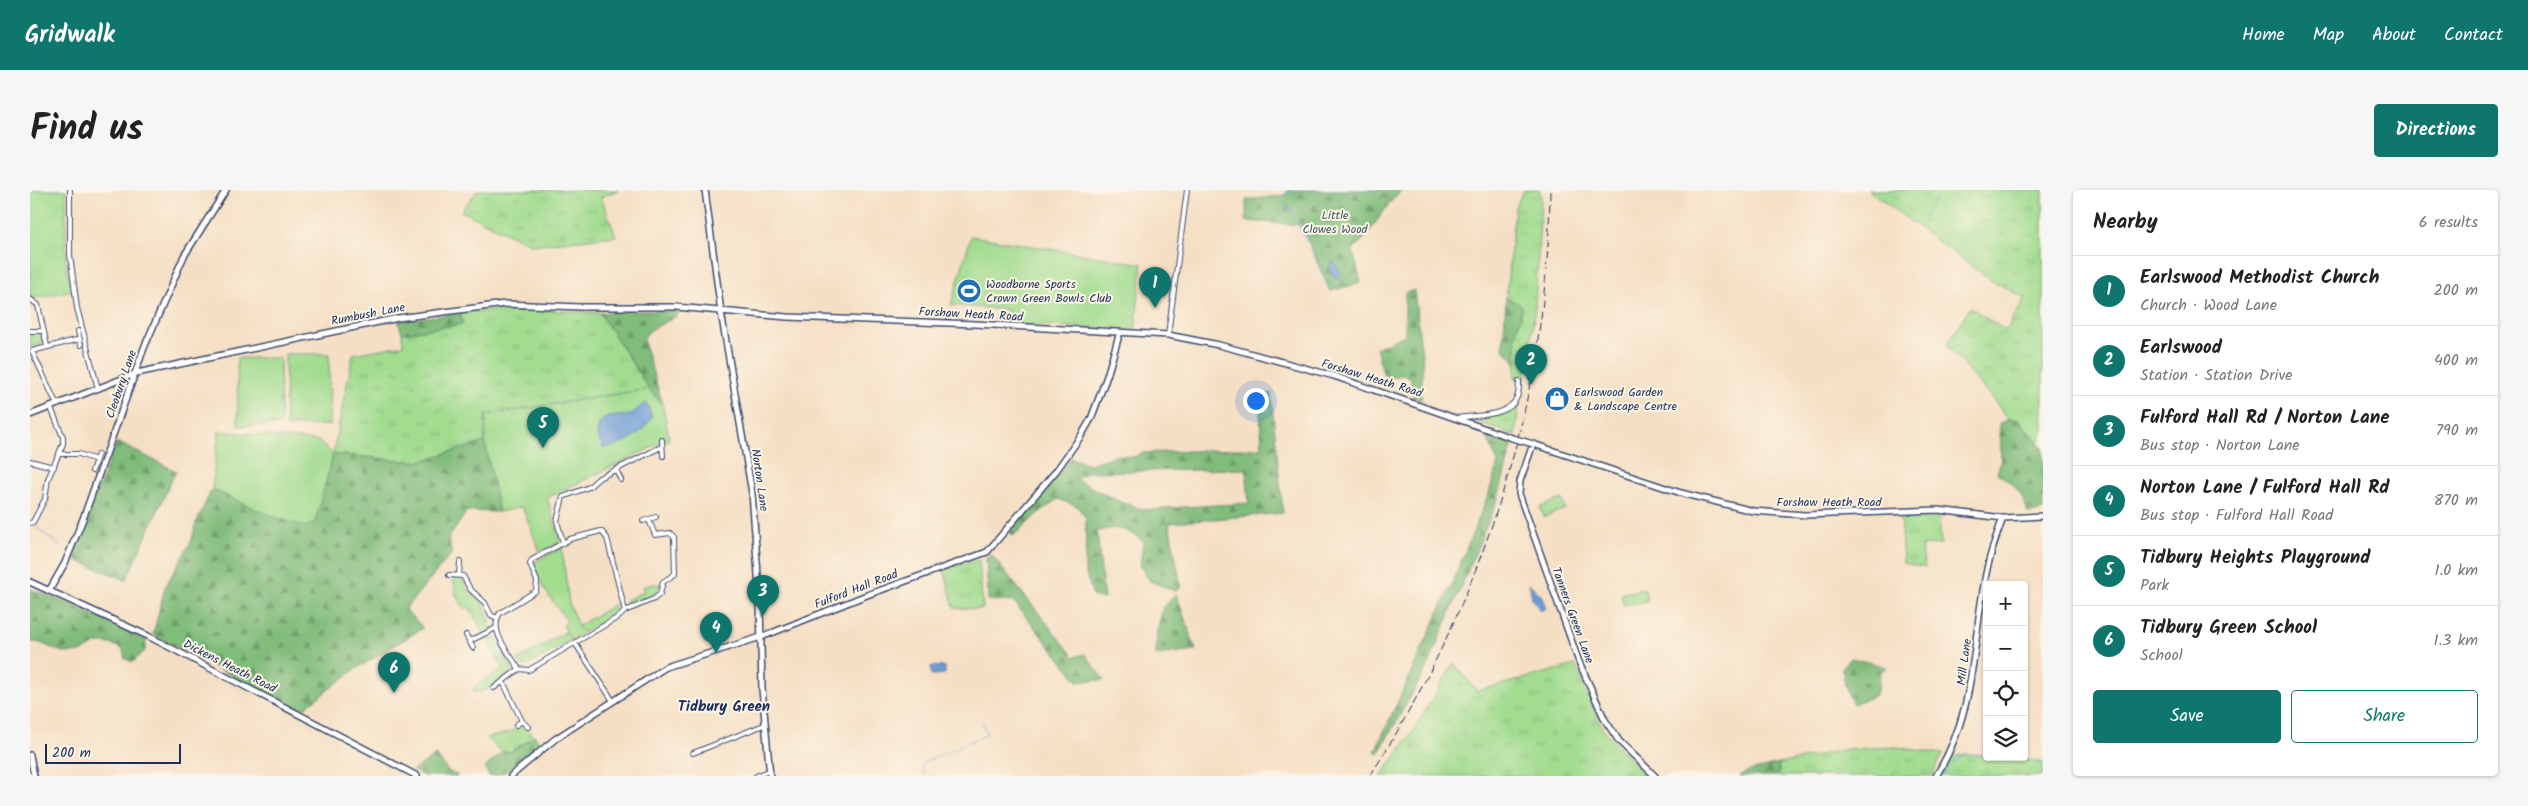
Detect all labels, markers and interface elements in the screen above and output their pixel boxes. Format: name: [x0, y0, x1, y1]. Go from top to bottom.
text: Gridwalk: [25, 16, 115, 55]
text: Home: [2242, 21, 2285, 50]
text: Map: [2313, 21, 2344, 50]
text: About: [2372, 21, 2416, 50]
text: Contact: [2444, 21, 2503, 50]
text: Find us: [30, 102, 143, 158]
button: Directions: [2374, 104, 2498, 157]
park label: Little Clowes Wood: [1302, 206, 1369, 239]
text: Nearby: [2093, 206, 2158, 239]
text: 6 results: [2419, 210, 2478, 235]
text: Earlswood Methodist Church: [2140, 263, 2379, 293]
pin: 1: [1139, 267, 1171, 308]
place label: Woodborne Sports Crown Green Bowls Club: [986, 275, 1112, 308]
sports icon: Woodborne Sports Crown Green Bowls Club: [956, 278, 982, 304]
text: 1: [2107, 278, 2111, 303]
text: 200 m: [2434, 278, 2478, 303]
text: Church · Wood Lane: [2140, 293, 2277, 318]
street label: Rumbush Lane: [330, 298, 407, 331]
street label: Forshaw Heath Road: [918, 302, 1025, 327]
text: Earlswood: [2140, 333, 2222, 363]
pin: 2: [1515, 344, 1547, 385]
street label: Cleobury Lane: [101, 347, 142, 421]
text: 2: [2104, 348, 2114, 373]
text: 400 m: [2434, 348, 2478, 373]
street label: Forshaw Heath Road: [1319, 354, 1426, 403]
text: Station · Station Drive: [2140, 363, 2292, 388]
place label: Earlswood Garden & Landscape Centre: [1574, 383, 1677, 416]
shop icon: Earlswood Garden & Landscape Centre: [1544, 386, 1570, 412]
your location: [1243, 388, 1269, 414]
text: Fulford Hall Rd / Norton Lane: [2140, 403, 2390, 433]
pin: 5: [527, 407, 559, 448]
text: 3: [2105, 418, 2113, 443]
text: 790 m: [2436, 418, 2478, 443]
text: Bus stop · Norton Lane: [2140, 433, 2299, 458]
street label: Norton Lane: [746, 448, 773, 513]
text: Norton Lane / Fulford Hall Rd: [2140, 473, 2390, 503]
text: 4: [2105, 488, 2113, 513]
text: 870 m: [2434, 488, 2478, 513]
street label: Forshaw Heath Road: [1777, 493, 1882, 512]
text: Bus stop · Fulford Hall Road: [2140, 503, 2333, 528]
text: Tidbury Heights Playground: [2140, 543, 2371, 573]
text: 5: [2105, 558, 2113, 583]
text: 1.0 km: [2435, 558, 2478, 583]
street label: Fulford Hall Road: [812, 564, 902, 614]
street label: Tanners Green Lane: [1546, 564, 1599, 667]
text: Park: [2140, 573, 2169, 598]
pin: 3: [747, 575, 779, 616]
map controls: [1983, 581, 2028, 761]
button: +: [1983, 581, 2028, 626]
pin: 4: [700, 612, 732, 653]
text: Tidbury Green School: [2140, 613, 2317, 643]
button: −: [1983, 626, 2028, 671]
text: 6: [2105, 628, 2113, 653]
text: 1.3 km: [2433, 628, 2478, 653]
street label: Dickens Heath Road: [180, 635, 281, 699]
street label: Mill Lane: [1952, 637, 1977, 687]
text: School: [2140, 643, 2183, 668]
pin: 6: [378, 652, 410, 693]
button: locate: [1983, 671, 2028, 716]
button: Save: [2093, 690, 2281, 743]
button: Share: [2291, 690, 2478, 743]
district label: Tidbury Green: [678, 695, 770, 719]
button: layers: [1983, 716, 2028, 761]
scale bar: [45, 741, 181, 764]
text: 200 m: [52, 742, 91, 764]

